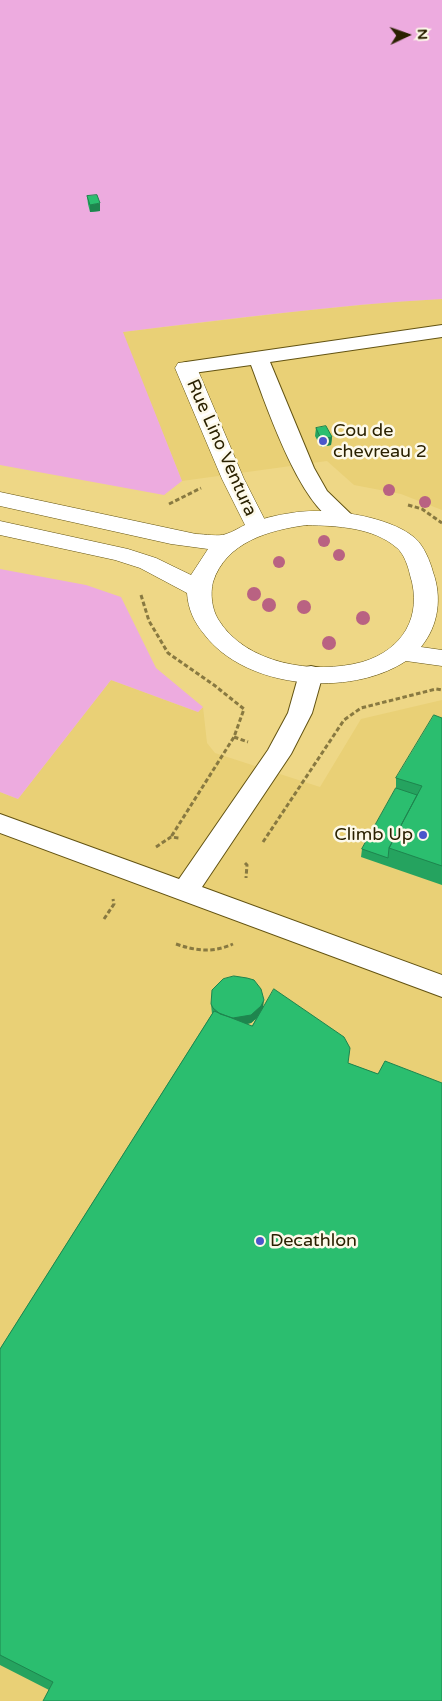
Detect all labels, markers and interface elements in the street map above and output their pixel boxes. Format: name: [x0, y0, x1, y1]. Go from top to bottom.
north arrow: [382, 10, 432, 60]
text: N: [414, 28, 431, 40]
street label: Rue Lino Ventura: [181, 376, 261, 520]
place label: Cou de chevreau 2: [333, 420, 427, 462]
marker: Cou de chevreau 2: [317, 435, 329, 447]
place label: Climb Up: [334, 824, 413, 846]
marker: Climb Up: [417, 829, 429, 841]
place label: Decathlon: [270, 1230, 357, 1252]
marker: Decathlon: [254, 1235, 266, 1247]

